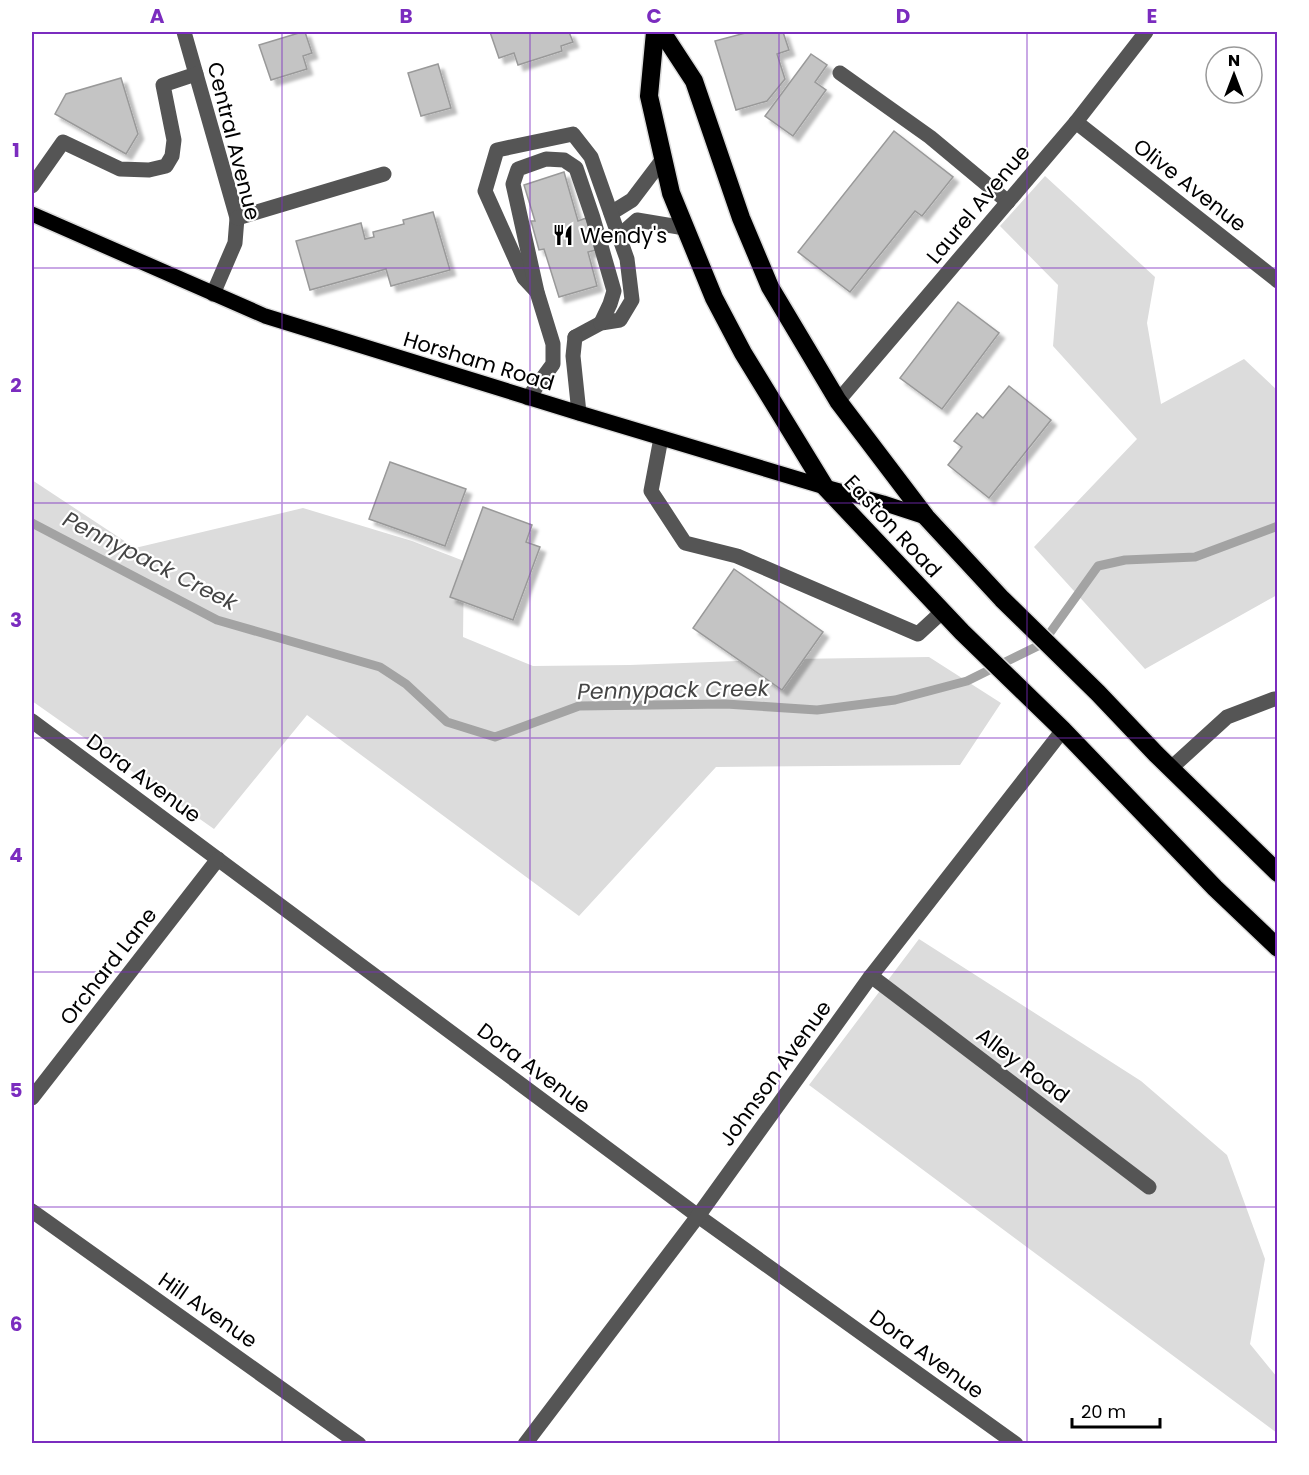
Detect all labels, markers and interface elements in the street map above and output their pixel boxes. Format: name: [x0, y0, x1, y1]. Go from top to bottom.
text: A: [150, 2, 165, 30]
text: B: [399, 2, 413, 30]
text: C: [646, 2, 662, 30]
text: D: [896, 2, 910, 30]
text: E: [1147, 2, 1157, 30]
north arrow: [1204, 45, 1264, 105]
text: N: [1228, 49, 1240, 72]
street label: Central Avenue: [200, 59, 268, 223]
street label: Olive Avenue: [1127, 132, 1253, 238]
text: 1: [12, 136, 20, 164]
street label: Laurel Avenue: [920, 138, 1036, 270]
place label: Wendy's: [580, 221, 667, 250]
restaurant icon: Wendy's: [551, 223, 575, 247]
street label: Horsham Road: [400, 324, 558, 398]
text: 2: [10, 371, 22, 399]
street label: Easton Road: [838, 468, 948, 584]
water label: Pennypack Creek: [58, 504, 244, 619]
text: 3: [10, 606, 22, 634]
water label: Pennypack Creek: [577, 673, 771, 707]
street label: Dora Avenue: [81, 727, 207, 829]
text: 4: [9, 841, 23, 869]
street label: Orchard Lane: [53, 901, 163, 1031]
street label: Johnson Avenue: [712, 994, 838, 1152]
street label: Dora Avenue: [471, 1016, 597, 1120]
street label: Alley Road: [971, 1020, 1075, 1110]
text: 5: [10, 1076, 23, 1104]
street label: Hill Avenue: [153, 1265, 263, 1355]
street label: Dora Avenue: [864, 1303, 990, 1405]
text: 6: [10, 1310, 22, 1338]
scale bar: [1072, 1391, 1160, 1429]
text: 20 m: [1081, 1399, 1126, 1424]

